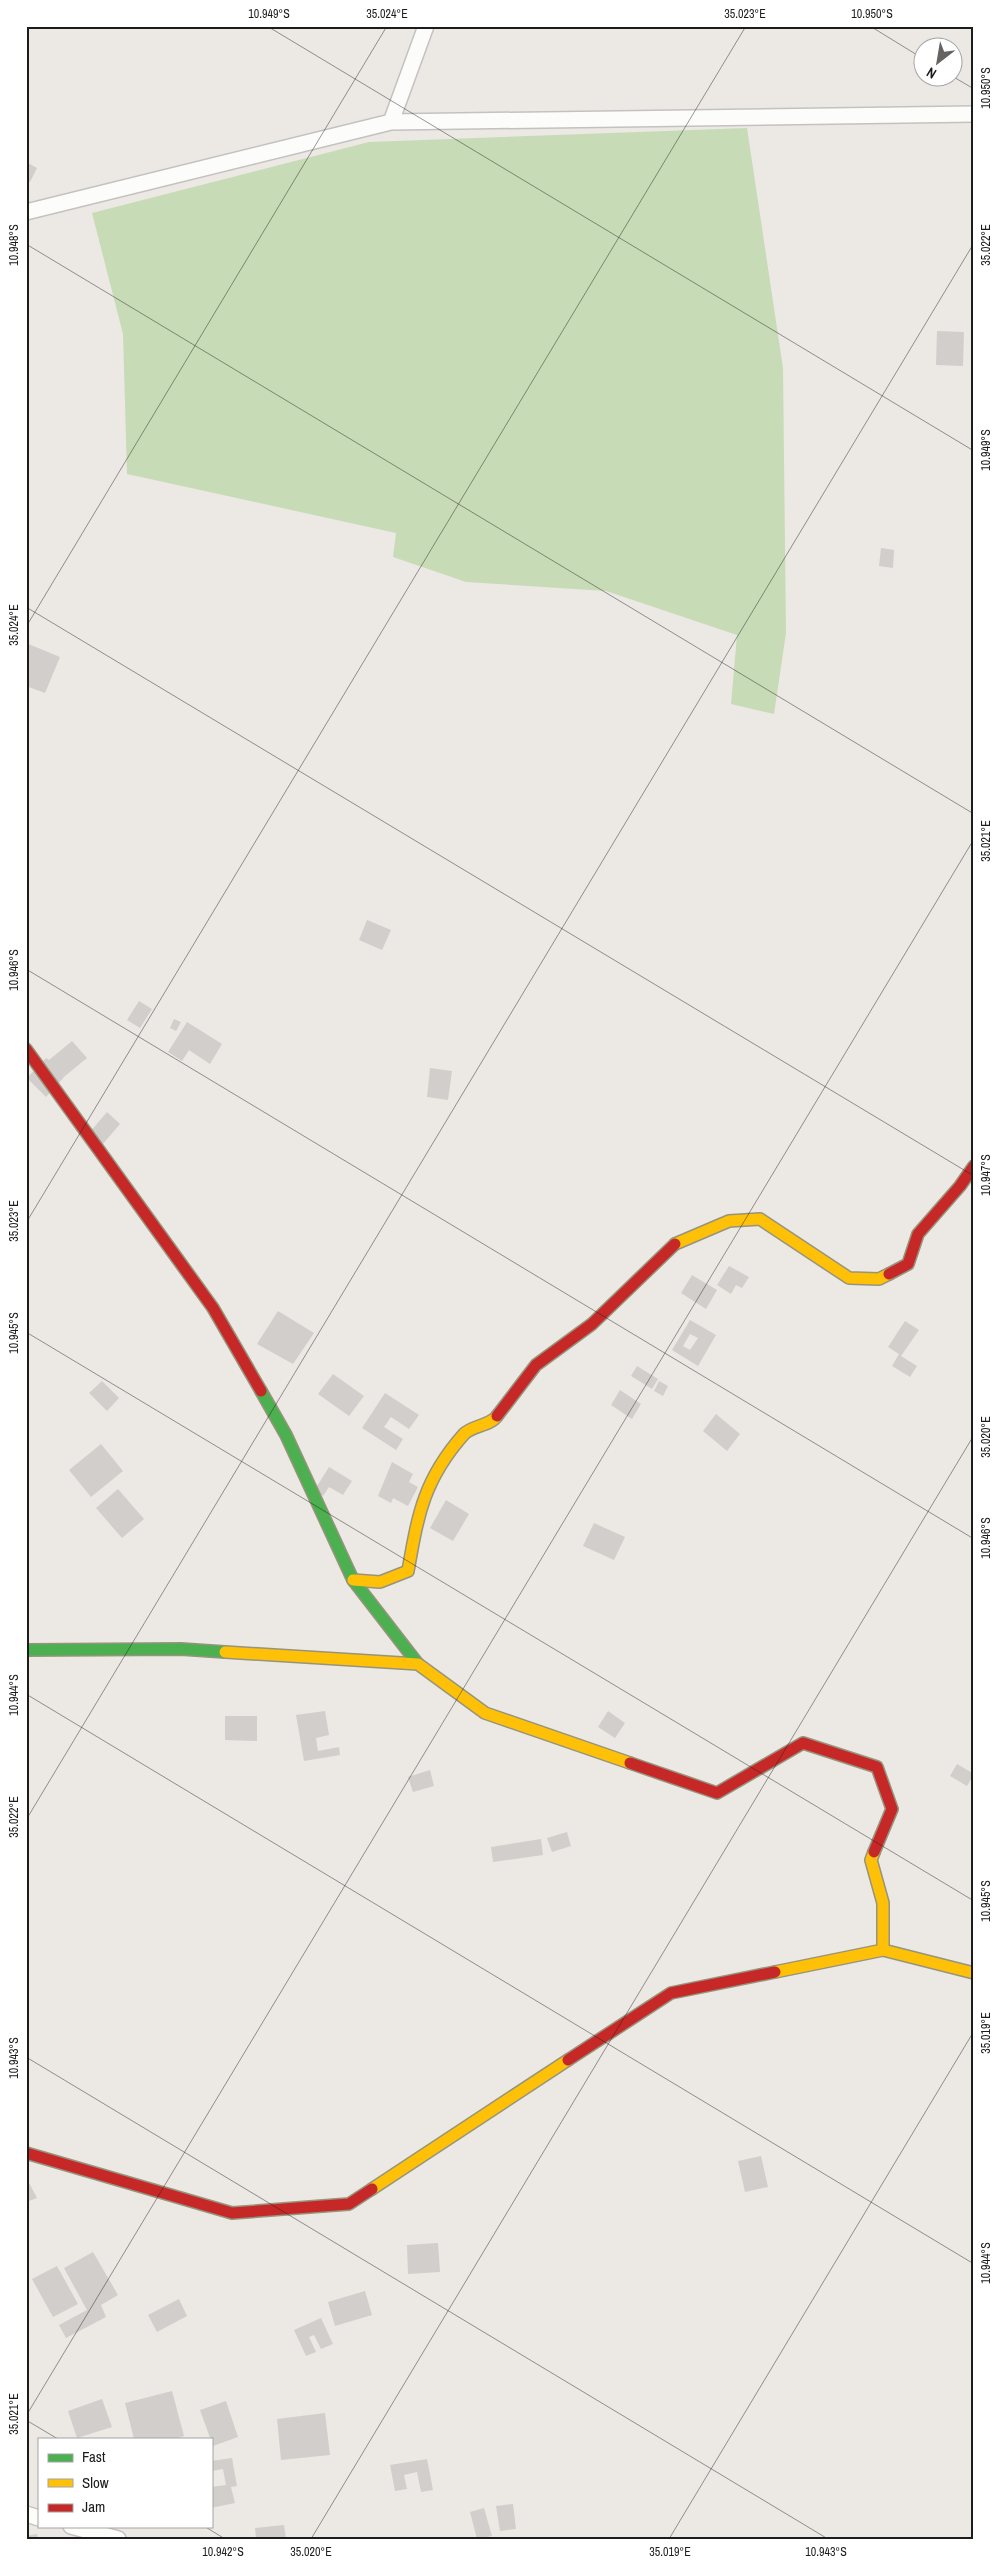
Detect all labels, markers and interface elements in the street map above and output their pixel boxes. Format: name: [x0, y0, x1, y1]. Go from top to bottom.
text: 10.949°S: [248, 6, 290, 22]
text: 35.024°E: [366, 6, 408, 22]
text: 35.023°E: [724, 6, 766, 22]
text: 10.950°S: [851, 6, 893, 22]
north arrow: [912, 38, 962, 88]
text: N: [923, 63, 939, 83]
text: 10.950°S: [978, 67, 994, 109]
text: 10.948°S: [6, 224, 22, 266]
text: 35.022°E: [978, 224, 994, 266]
text: 10.949°S: [978, 429, 994, 471]
text: 35.024°E: [6, 604, 22, 646]
text: 35.021°E: [978, 820, 994, 862]
text: 10.946°S: [6, 949, 22, 991]
text: 10.947°S: [978, 1154, 994, 1196]
text: 35.023°E: [6, 1200, 22, 1242]
text: 10.945°S: [6, 1312, 22, 1354]
text: 35.020°E: [978, 1416, 994, 1458]
text: 10.946°S: [978, 1517, 994, 1559]
text: 10.944°S: [6, 1674, 22, 1716]
text: 35.022°E: [6, 1796, 22, 1838]
text: 10.945°S: [978, 1880, 994, 1922]
text: 35.019°E: [978, 2012, 994, 2054]
text: 10.943°S: [6, 2037, 22, 2079]
text: 10.944°S: [978, 2242, 994, 2284]
text: 35.021°E: [6, 2393, 22, 2435]
legend: [38, 2438, 212, 2528]
text: Fast: [82, 2446, 106, 2467]
text: Slow: [82, 2472, 109, 2493]
text: Jam: [82, 2496, 105, 2517]
text: 10.942°S: [202, 2544, 244, 2560]
text: 35.020°E: [290, 2544, 332, 2560]
text: 35.019°E: [649, 2544, 691, 2560]
text: 10.943°S: [805, 2544, 847, 2560]

